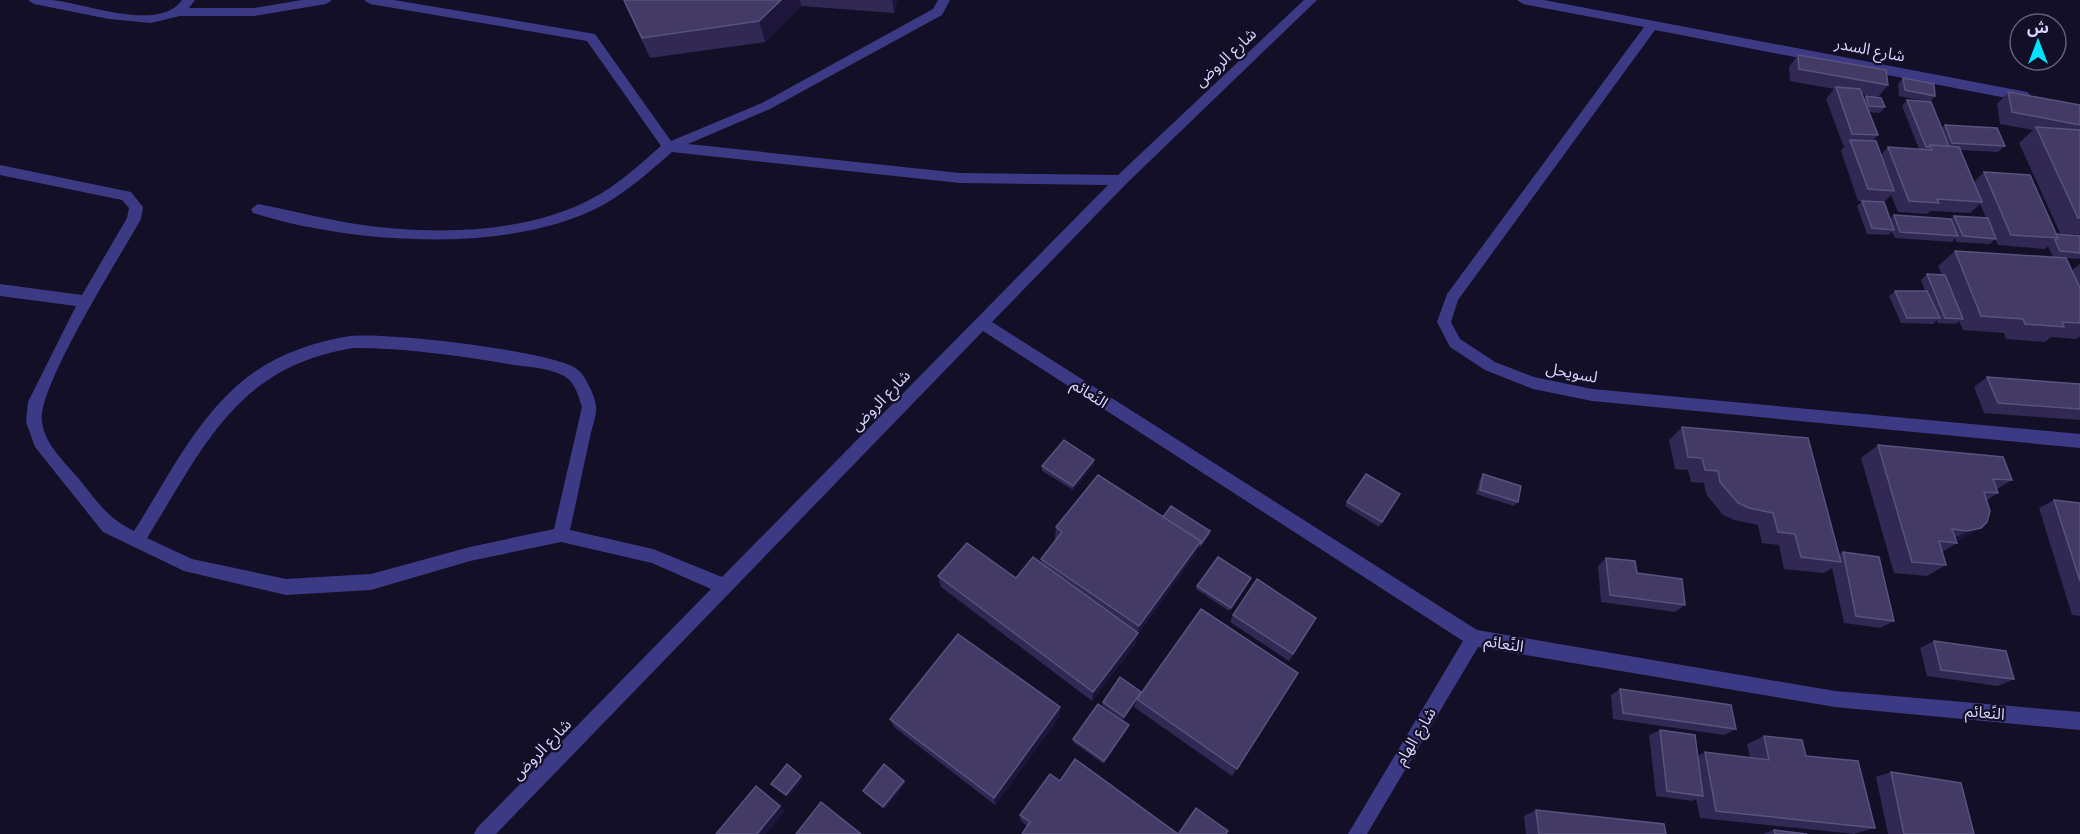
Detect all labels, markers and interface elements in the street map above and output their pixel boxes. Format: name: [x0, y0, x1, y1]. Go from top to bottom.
north arrow: [2008, 12, 2068, 72]
text: ش: [2027, 17, 2049, 37]
street label: شارع الروض: [1190, 23, 1262, 93]
street label: شارع السدر: [1832, 32, 1907, 69]
street label: لسويحل: [1545, 357, 1599, 387]
street label: شارع الروض: [846, 365, 916, 437]
street label: النًعائم: [1066, 374, 1112, 415]
street label: النًعائم: [1482, 630, 1525, 659]
street label: النًعائم: [1964, 700, 2006, 727]
street label: شارع الهام: [1390, 704, 1443, 770]
street label: شارع الروض: [507, 714, 577, 786]

